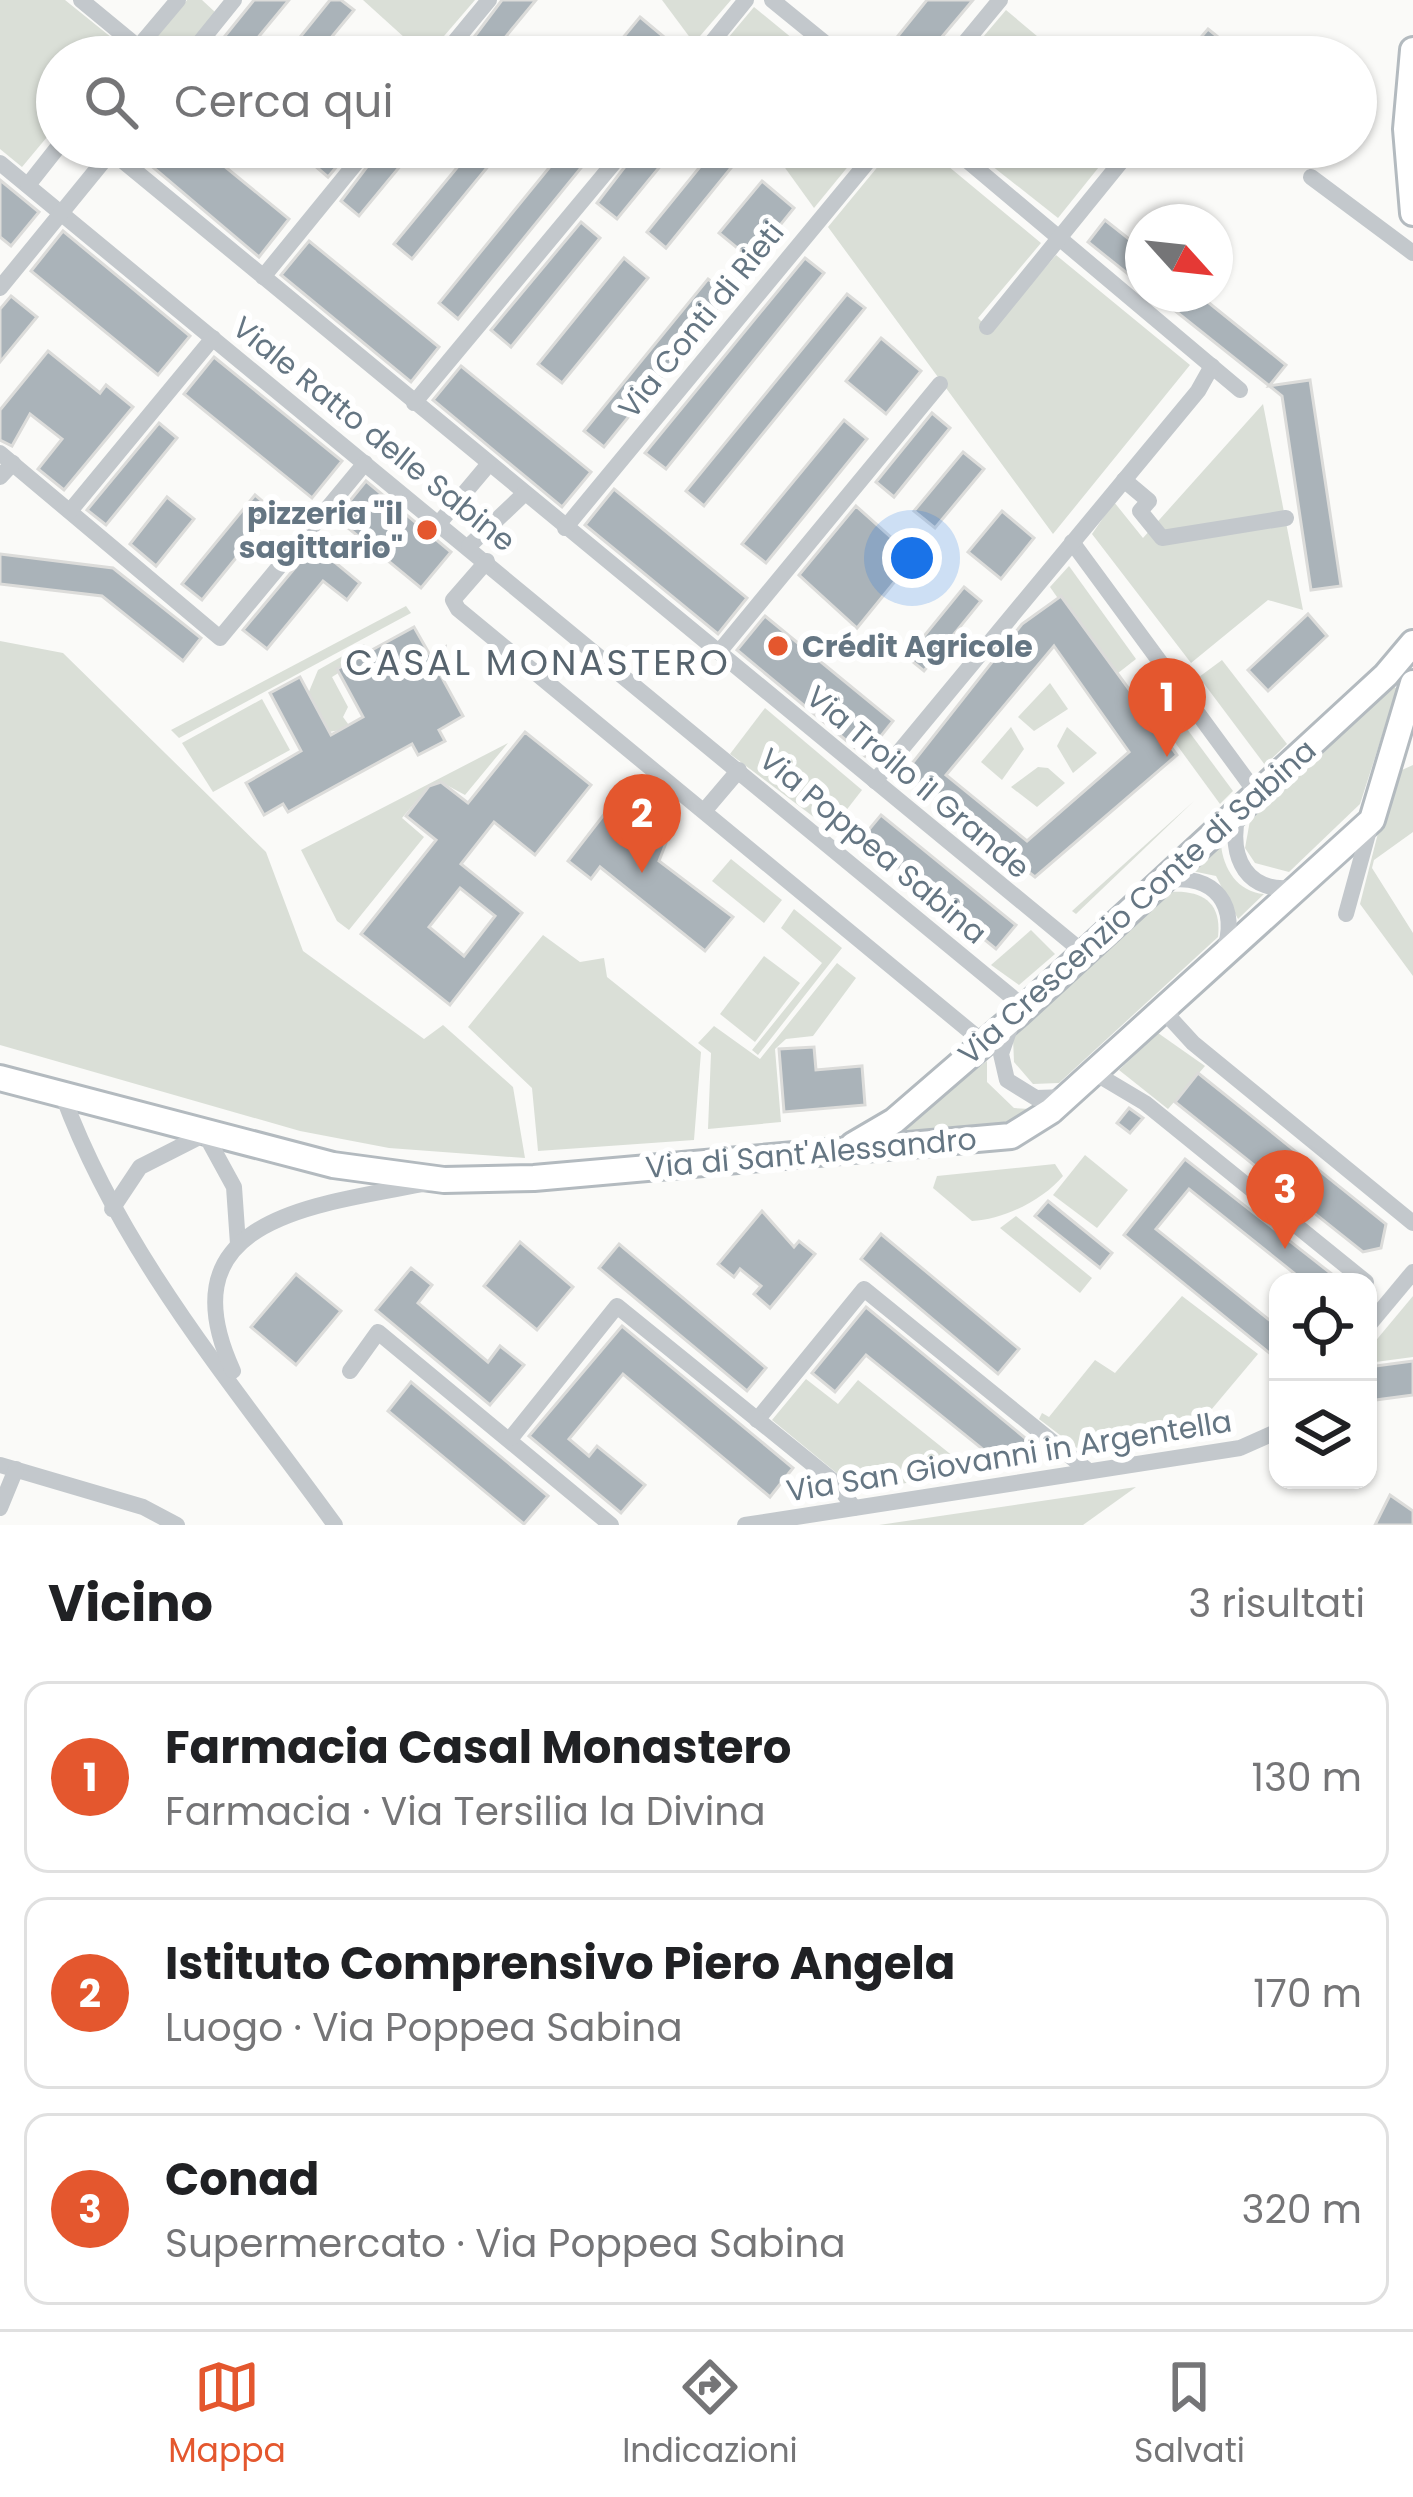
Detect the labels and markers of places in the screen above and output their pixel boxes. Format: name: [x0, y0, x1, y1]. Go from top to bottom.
place label: pizzeria "il sagittario": [239, 492, 403, 569]
marker: pizzeria "il sagittario": [414, 517, 440, 543]
place label: Crédit Agricole: [802, 625, 1033, 668]
marker: Crédit Agricole: [765, 633, 791, 659]
pin: 1: [1128, 658, 1206, 757]
pin: 2: [603, 774, 681, 873]
pin: 3: [1246, 1150, 1324, 1249]

